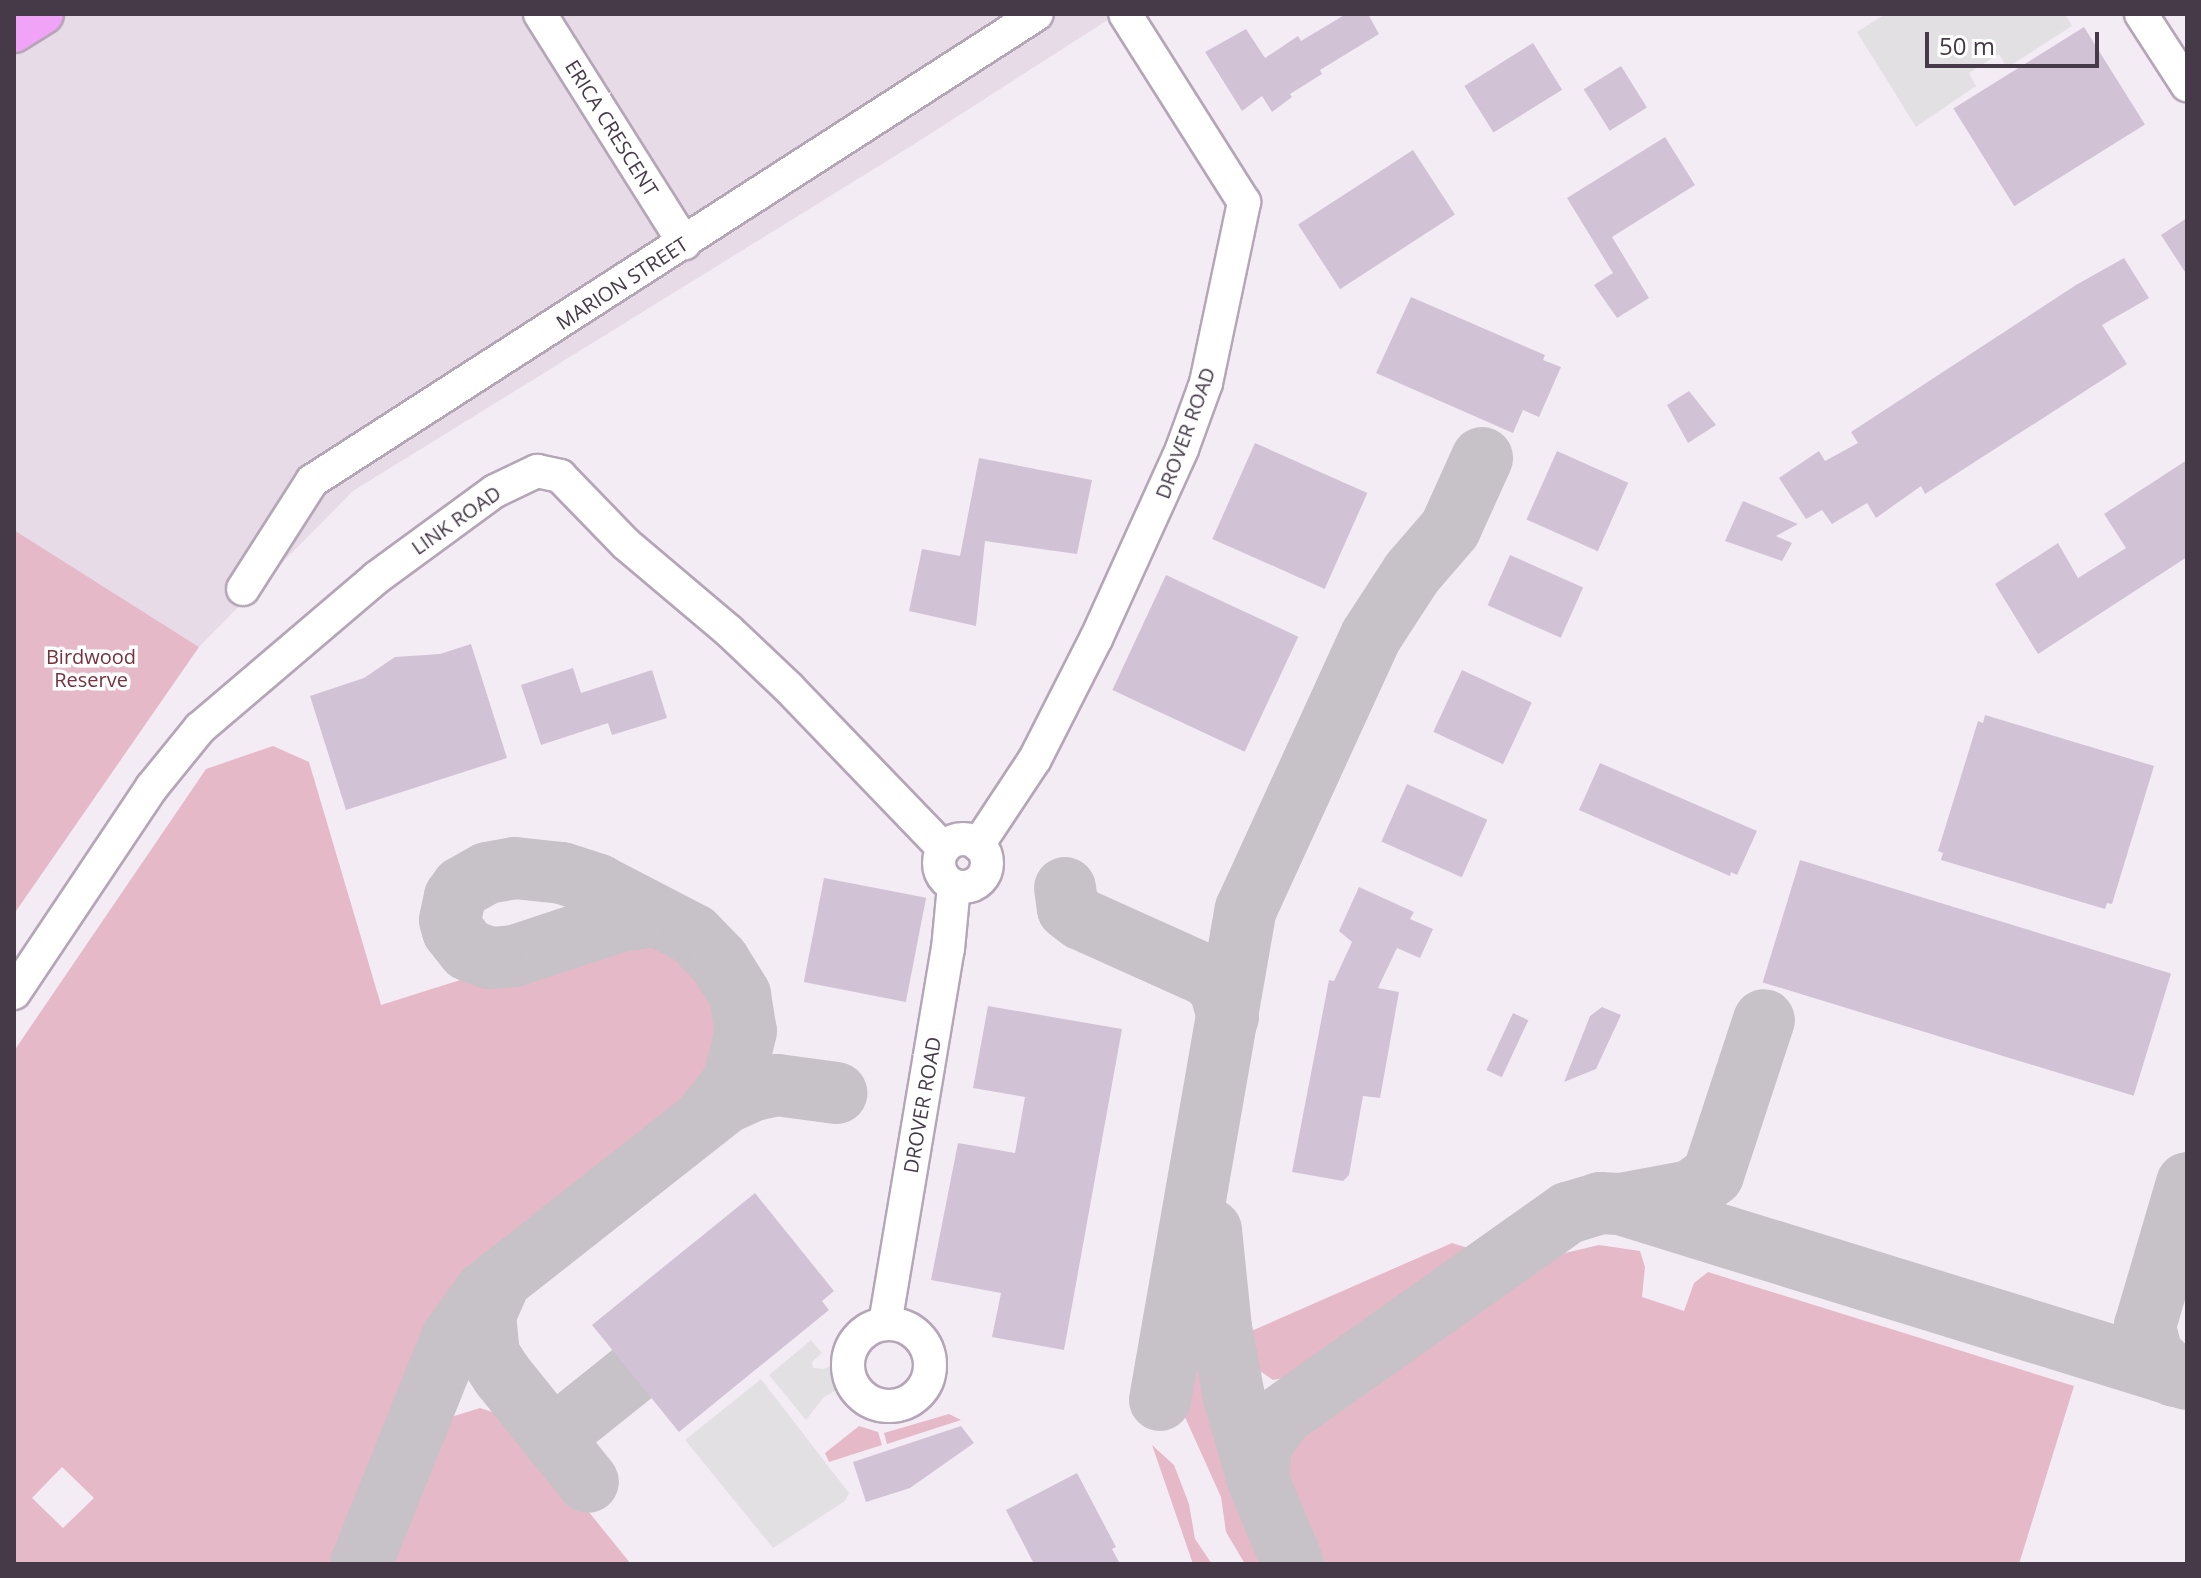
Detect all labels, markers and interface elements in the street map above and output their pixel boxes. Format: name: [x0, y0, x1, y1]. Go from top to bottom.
scale bar: [1929, 16, 2103, 66]
text: 50 m: [1939, 29, 1995, 62]
street label: ERICA CRESCENT: [560, 55, 664, 201]
street label: MARION STREET: [552, 232, 692, 334]
street label: DROVER ROAD: [1150, 364, 1220, 502]
street label: LINK ROAD: [407, 480, 505, 560]
park label: Birdwood Reserve: [46, 645, 136, 692]
street label: DROVER ROAD: [898, 1035, 946, 1175]

